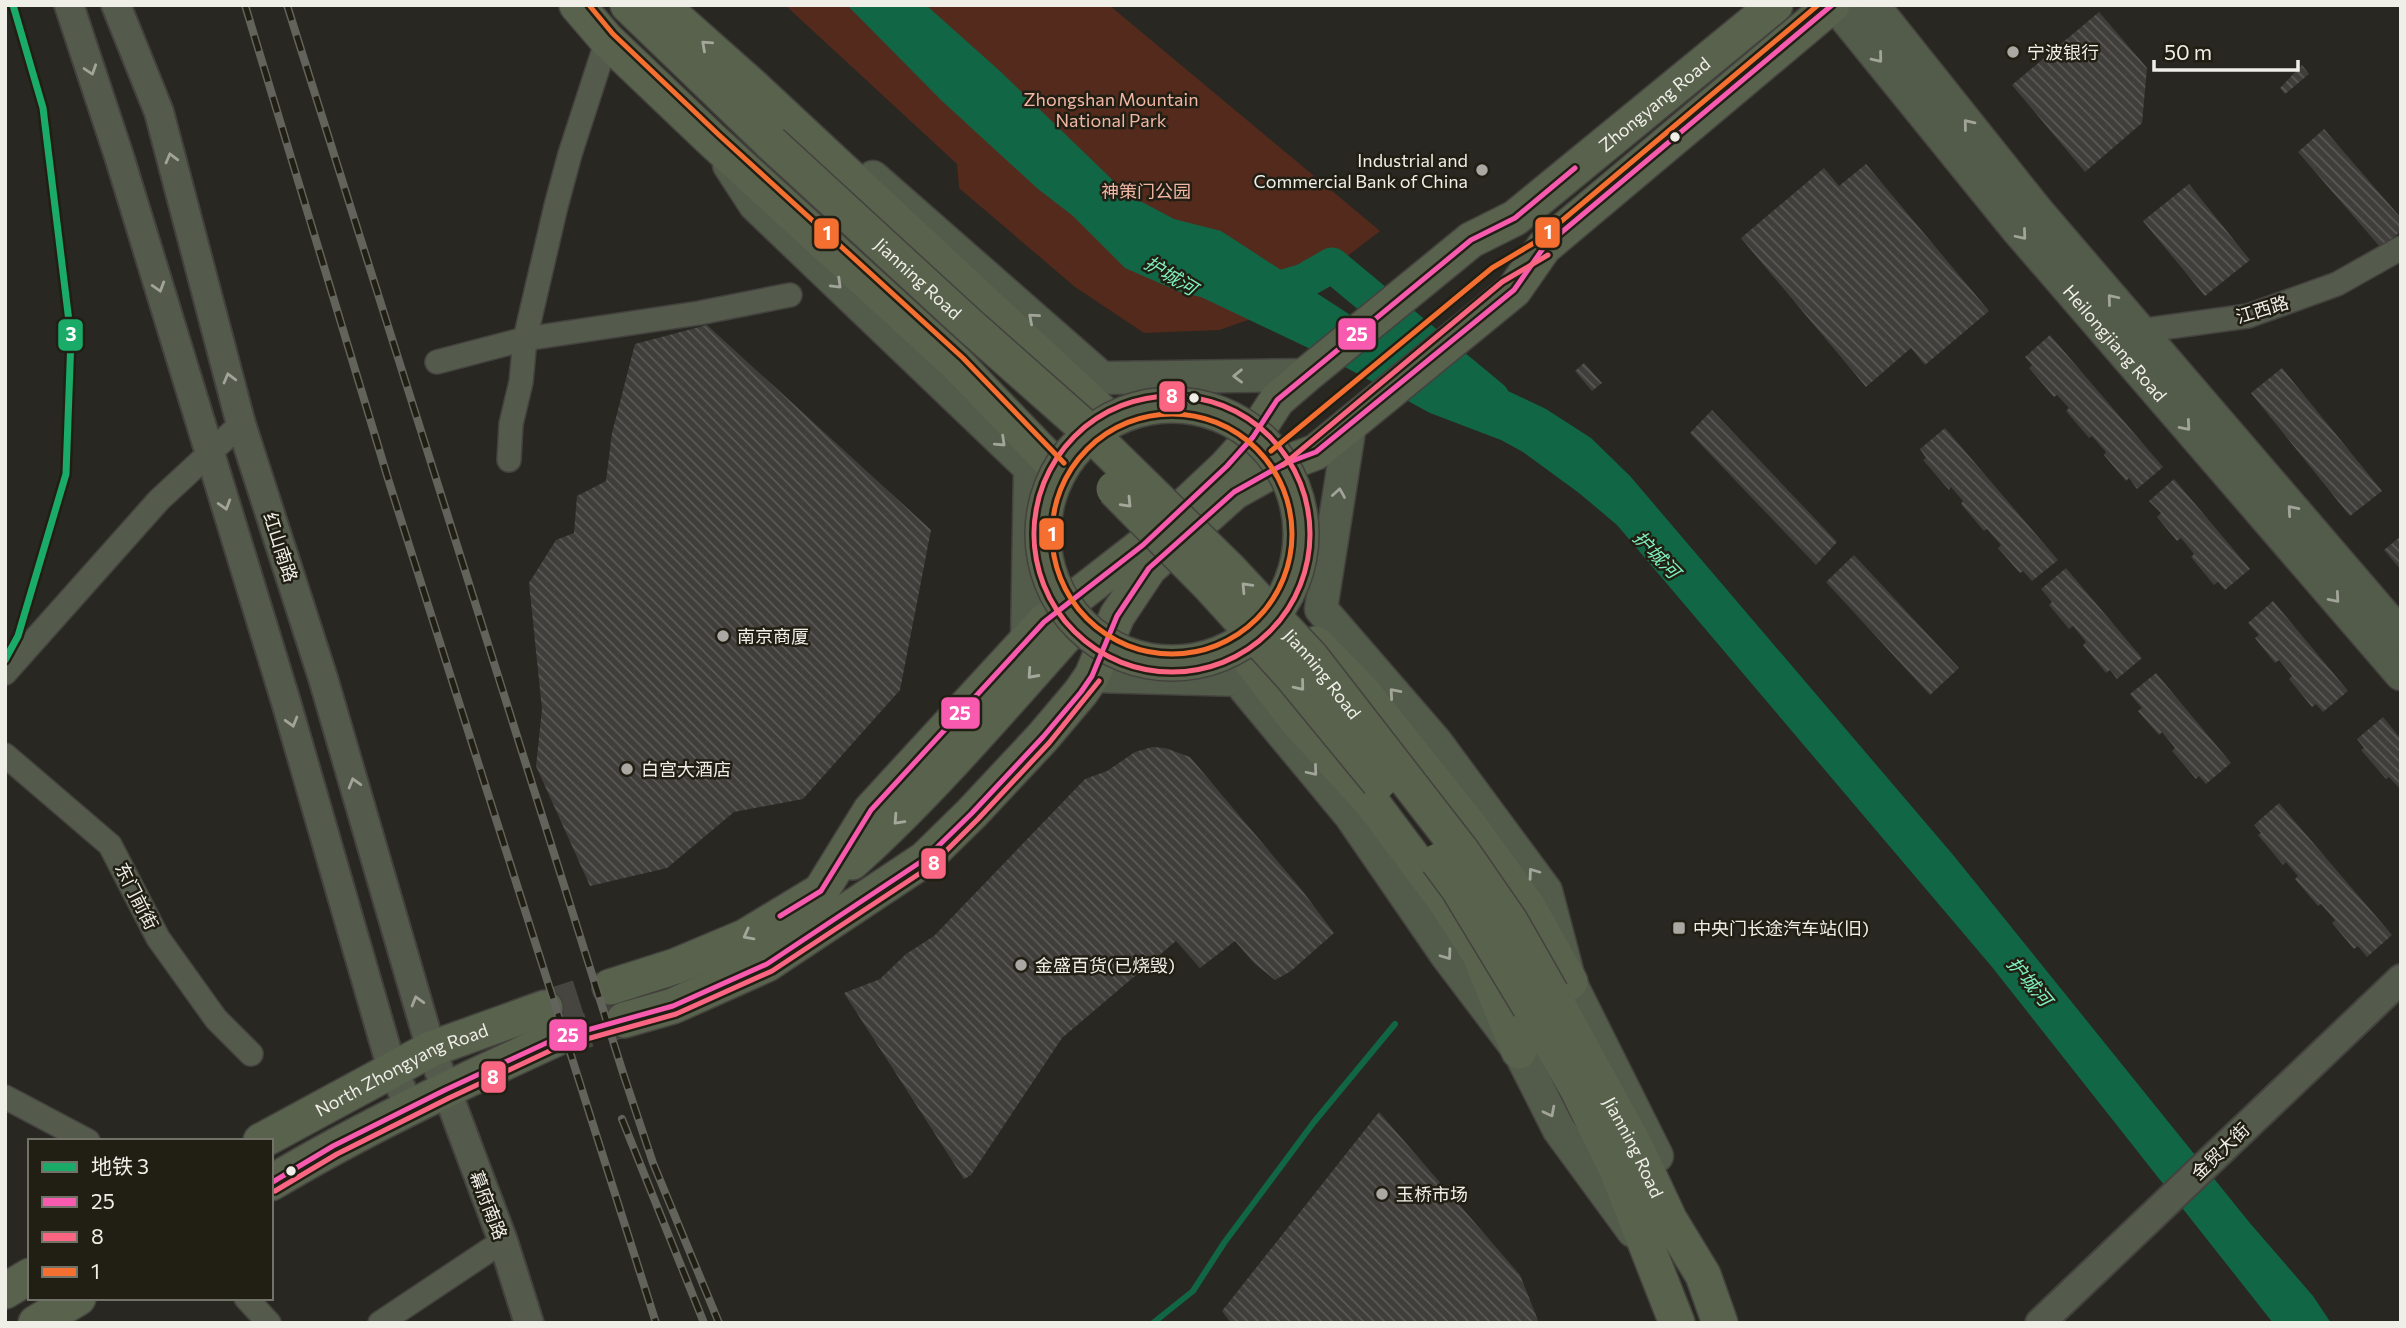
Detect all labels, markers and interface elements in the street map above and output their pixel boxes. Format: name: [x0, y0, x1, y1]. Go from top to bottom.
scale bar: [2154, 28, 2298, 72]
text: 50 m: [2164, 39, 2212, 64]
one-way arrow: [701, 41, 714, 53]
place label: 宁波银行: [2027, 41, 2099, 63]
marker: 宁波银行: [2005, 44, 2021, 60]
one-way arrow: [1870, 50, 1882, 63]
street label: Zhongyang Road: [1594, 52, 1714, 156]
one-way arrow: [82, 64, 97, 76]
park label: Zhongshan Mountain National Park: [1024, 88, 1198, 131]
one-way arrow: [1963, 119, 1976, 131]
unlabelled marker: [1668, 130, 1682, 144]
place label: Industrial and Commercial Bank of China: [1253, 149, 1468, 192]
one-way arrow: [165, 152, 179, 164]
marker: Industrial and Commercial Bank of China: [1474, 162, 1490, 178]
park label: 神策门公园: [1101, 180, 1191, 202]
line badge: 1: [1534, 216, 1561, 249]
line badge: 1: [813, 217, 840, 250]
text: 1: [1544, 220, 1552, 243]
text: 1: [823, 221, 831, 244]
one-way arrow: [2014, 226, 2026, 239]
street label: Jianning Road: [870, 233, 966, 324]
water label: 护城河: [1141, 250, 1205, 302]
one-way arrow: [829, 275, 842, 288]
street label: Heilongjiang Road: [2059, 280, 2172, 406]
one-way arrow: [150, 281, 165, 293]
street label: 江西路: [2233, 291, 2291, 327]
one-way arrow: [2108, 295, 2120, 308]
one-way arrow: [1029, 314, 1042, 326]
line badge: 25: [1337, 317, 1377, 351]
line badge: 3: [57, 318, 84, 352]
text: 3: [65, 322, 77, 345]
text: 25: [1346, 322, 1368, 345]
one-way arrow: [1232, 368, 1243, 384]
one-way arrow: [223, 372, 237, 384]
line badge: 8: [1158, 380, 1186, 413]
text: 8: [1166, 384, 1178, 407]
unlabelled marker: [1187, 391, 1201, 405]
one-way arrow: [2178, 418, 2190, 431]
one-way arrow: [993, 433, 1006, 446]
one-way arrow: [1331, 488, 1346, 499]
one-way arrow: [1119, 495, 1132, 508]
one-way arrow: [216, 499, 231, 511]
one-way arrow: [2288, 505, 2300, 518]
street label: 红山南路: [259, 509, 303, 585]
line badge: 1: [1038, 517, 1065, 551]
text: 1: [1048, 522, 1056, 545]
water label: 护城河: [1629, 526, 1688, 585]
one-way arrow: [1241, 582, 1254, 595]
one-way arrow: [2327, 590, 2339, 603]
street label: Jianning Road: [1279, 624, 1366, 723]
place label: 南京商厦: [737, 625, 809, 647]
marker: 南京商厦: [715, 628, 731, 644]
one-way arrow: [1028, 665, 1040, 678]
one-way arrow: [1292, 678, 1304, 691]
one-way arrow: [1390, 688, 1402, 701]
line badge: 25: [940, 696, 981, 730]
text: 25: [949, 701, 971, 724]
one-way arrow: [284, 716, 299, 728]
place label: 白宫大酒店: [641, 758, 731, 780]
marker: 白宫大酒店: [619, 761, 635, 777]
one-way arrow: [1305, 762, 1317, 775]
one-way arrow: [347, 777, 362, 789]
one-way arrow: [894, 811, 906, 824]
line badge: 8: [920, 847, 947, 880]
text: 8: [928, 851, 940, 874]
street label: 东门前街: [111, 859, 163, 933]
one-way arrow: [1528, 868, 1541, 880]
place label: 中央门长途汽车站(旧): [1693, 917, 1869, 939]
marker: 中央门长途汽车站(旧): [1671, 920, 1687, 936]
one-way arrow: [743, 926, 755, 940]
one-way arrow: [1439, 947, 1451, 960]
water label: 护城河: [2003, 952, 2060, 1013]
place label: 金盛百货(已烧毁): [1035, 954, 1175, 976]
marker: 金盛百货(已烧毁): [1013, 957, 1029, 973]
one-way arrow: [411, 996, 425, 1008]
street label: North Zhongyang Road: [311, 1018, 491, 1121]
line badge: 25: [548, 1018, 588, 1052]
text: 25: [557, 1023, 579, 1046]
line badge: 8: [480, 1060, 507, 1094]
text: 8: [487, 1065, 499, 1088]
street label: Jianning Road: [1599, 1093, 1668, 1201]
one-way arrow: [1542, 1105, 1556, 1117]
street label: 金贸大街: [2186, 1118, 2254, 1184]
legend: [28, 1139, 273, 1300]
text: 地铁 3: [91, 1153, 149, 1178]
unlabelled marker: [284, 1164, 298, 1178]
street label: 幕府南路: [466, 1167, 512, 1243]
place label: 玉桥市场: [1396, 1183, 1468, 1205]
marker: 玉桥市场: [1374, 1186, 1390, 1202]
text: 25: [91, 1188, 115, 1213]
text: 8: [91, 1223, 104, 1248]
text: 1: [91, 1258, 100, 1283]

